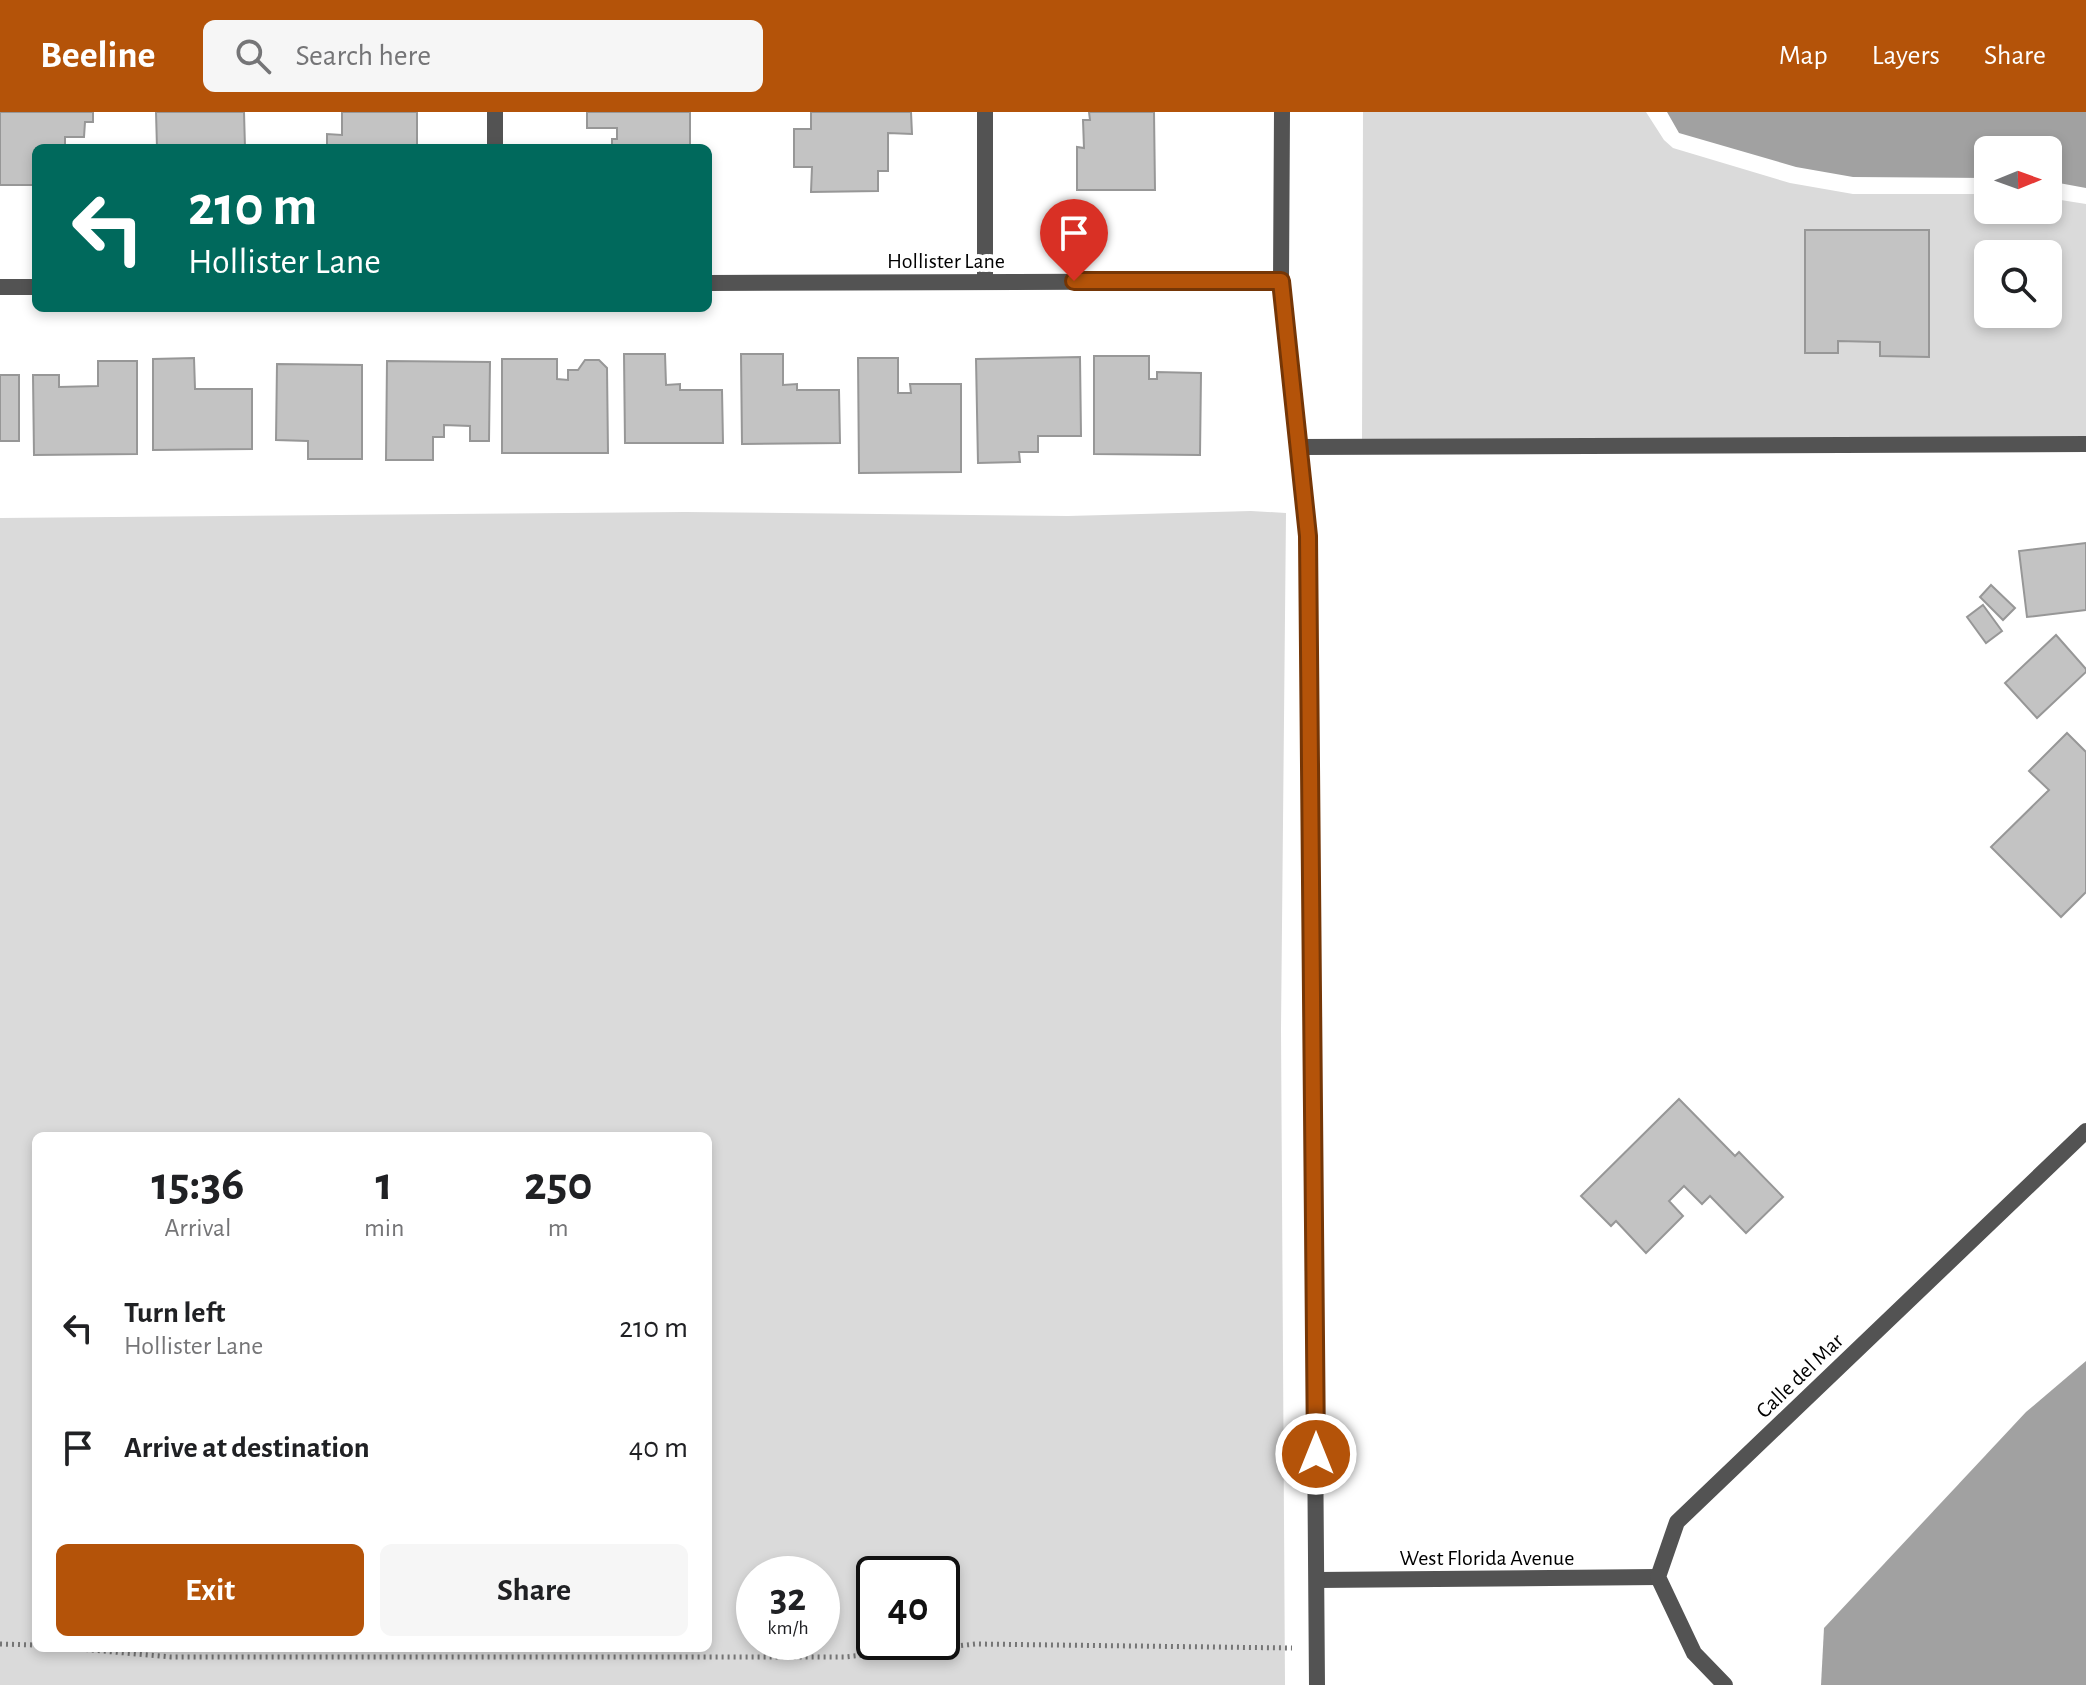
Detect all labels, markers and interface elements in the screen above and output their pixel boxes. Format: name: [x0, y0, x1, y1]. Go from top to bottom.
search box: [203, 20, 763, 92]
icon: search: [231, 34, 275, 78]
text: Beeline: [40, 37, 155, 75]
text: Search here: [295, 41, 431, 71]
text: Map: [1779, 42, 1828, 70]
text: Layers: [1872, 42, 1940, 70]
text: Share: [1984, 42, 2046, 70]
north arrow: [1974, 136, 2062, 224]
map controls: [1974, 136, 2062, 328]
icon: left: [56, 176, 160, 280]
text: 210 m: [188, 179, 317, 235]
pin: [1040, 199, 1108, 281]
icon: arrive: [1052, 211, 1096, 255]
button: search: [1974, 240, 2062, 328]
text: Hollister Lane: [188, 244, 381, 280]
street label: Hollister Lane: [887, 250, 1005, 272]
text: 15:36: [152, 1161, 244, 1209]
text: 1: [376, 1161, 393, 1209]
text: 250: [524, 1161, 592, 1209]
text: Arrival: [165, 1215, 231, 1241]
text: min: [364, 1215, 405, 1241]
text: m: [548, 1215, 569, 1241]
text: Turn left: [124, 1298, 225, 1328]
icon: left: [56, 1306, 100, 1350]
text: 210 m: [619, 1313, 688, 1343]
street label: Calle del Mar: [1752, 1329, 1847, 1422]
text: Hollister Lane: [124, 1333, 263, 1359]
position arrow: [1274, 1412, 1358, 1496]
icon: arrive: [56, 1426, 100, 1470]
text: Arrive at destination: [124, 1433, 370, 1463]
text: 40 m: [629, 1433, 688, 1463]
button: Exit: [56, 1544, 364, 1636]
button: Share: [380, 1544, 688, 1636]
street label: West Florida Avenue: [1400, 1547, 1574, 1569]
speed limit sign: 40: [856, 1556, 960, 1660]
text: 32: [770, 1578, 806, 1618]
text: km/h: [767, 1618, 809, 1638]

